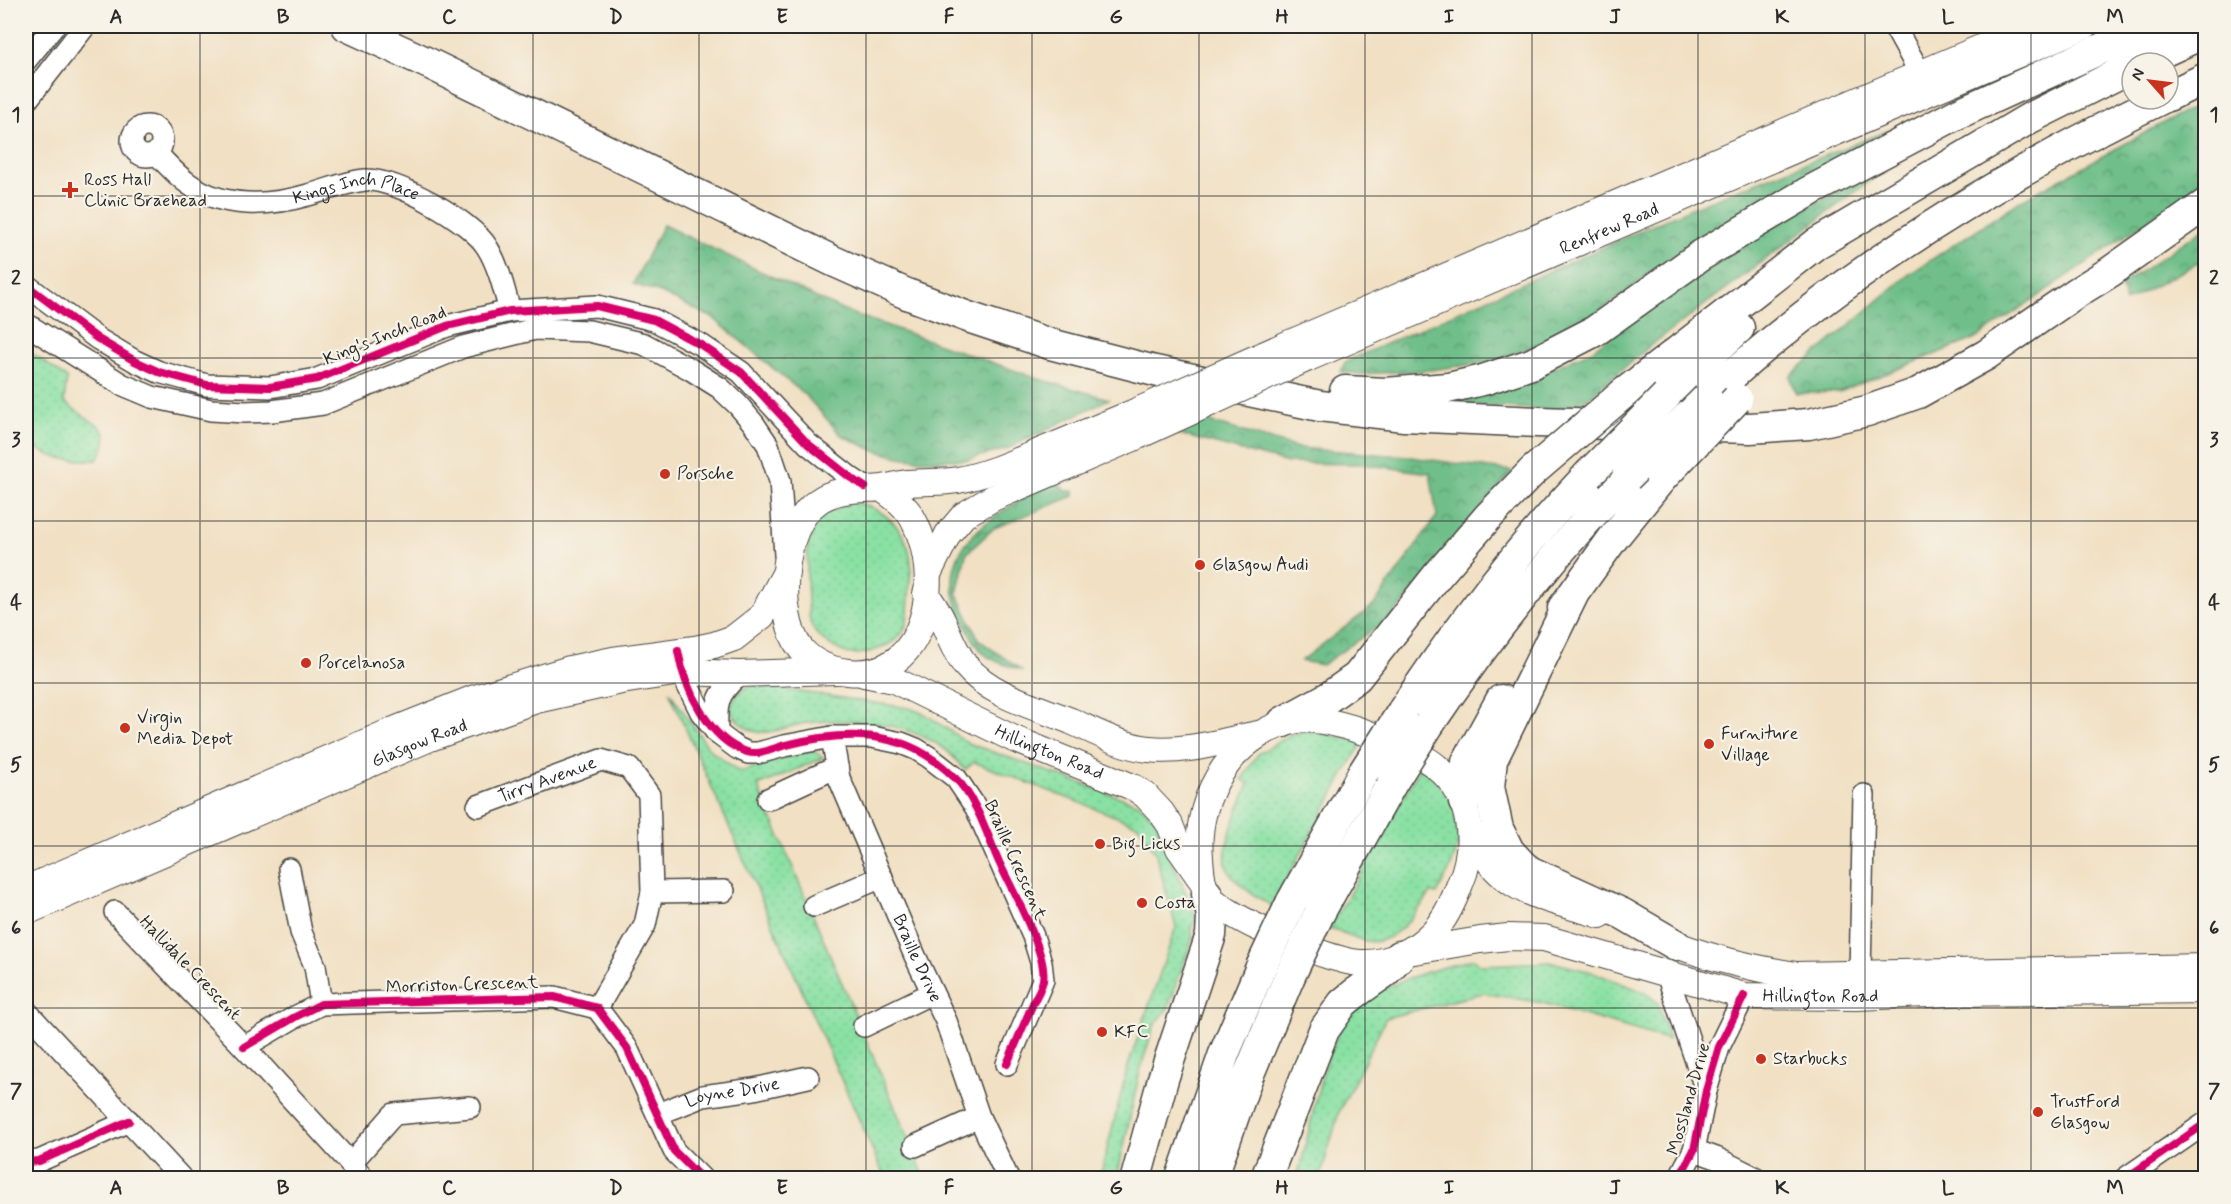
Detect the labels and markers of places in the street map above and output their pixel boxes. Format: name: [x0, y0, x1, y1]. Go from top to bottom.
place label: Ross Hall Clinic Braehead: [84, 168, 207, 213]
marker: Ross Hall Clinic Braehead: [61, 181, 79, 199]
place label: Porsche: [677, 462, 734, 486]
marker: Porsche: [658, 467, 672, 481]
place label: Glasgow Audi: [1212, 553, 1309, 577]
marker: Glasgow Audi: [1193, 558, 1207, 572]
place label: Porcelanosa: [318, 651, 405, 675]
marker: Porcelanosa: [299, 656, 313, 670]
place label: Virgin Media Depot: [137, 706, 233, 751]
marker: Virgin Media Depot: [118, 721, 132, 735]
place label: Furniture Village: [1721, 722, 1798, 767]
marker: Furniture Village: [1702, 737, 1716, 751]
place label: Big Licks: [1112, 832, 1180, 858]
marker: Big Licks: [1093, 837, 1107, 851]
place label: Costa: [1154, 891, 1196, 915]
marker: Costa: [1135, 896, 1149, 910]
place label: KFC: [1114, 1020, 1148, 1044]
marker: KFC: [1095, 1025, 1109, 1039]
place label: Starbucks: [1773, 1047, 1847, 1071]
marker: Starbucks: [1754, 1052, 1768, 1066]
place label: TrustFord Glasgow: [2050, 1090, 2120, 1135]
marker: TrustFord Glasgow: [2031, 1105, 2045, 1119]

